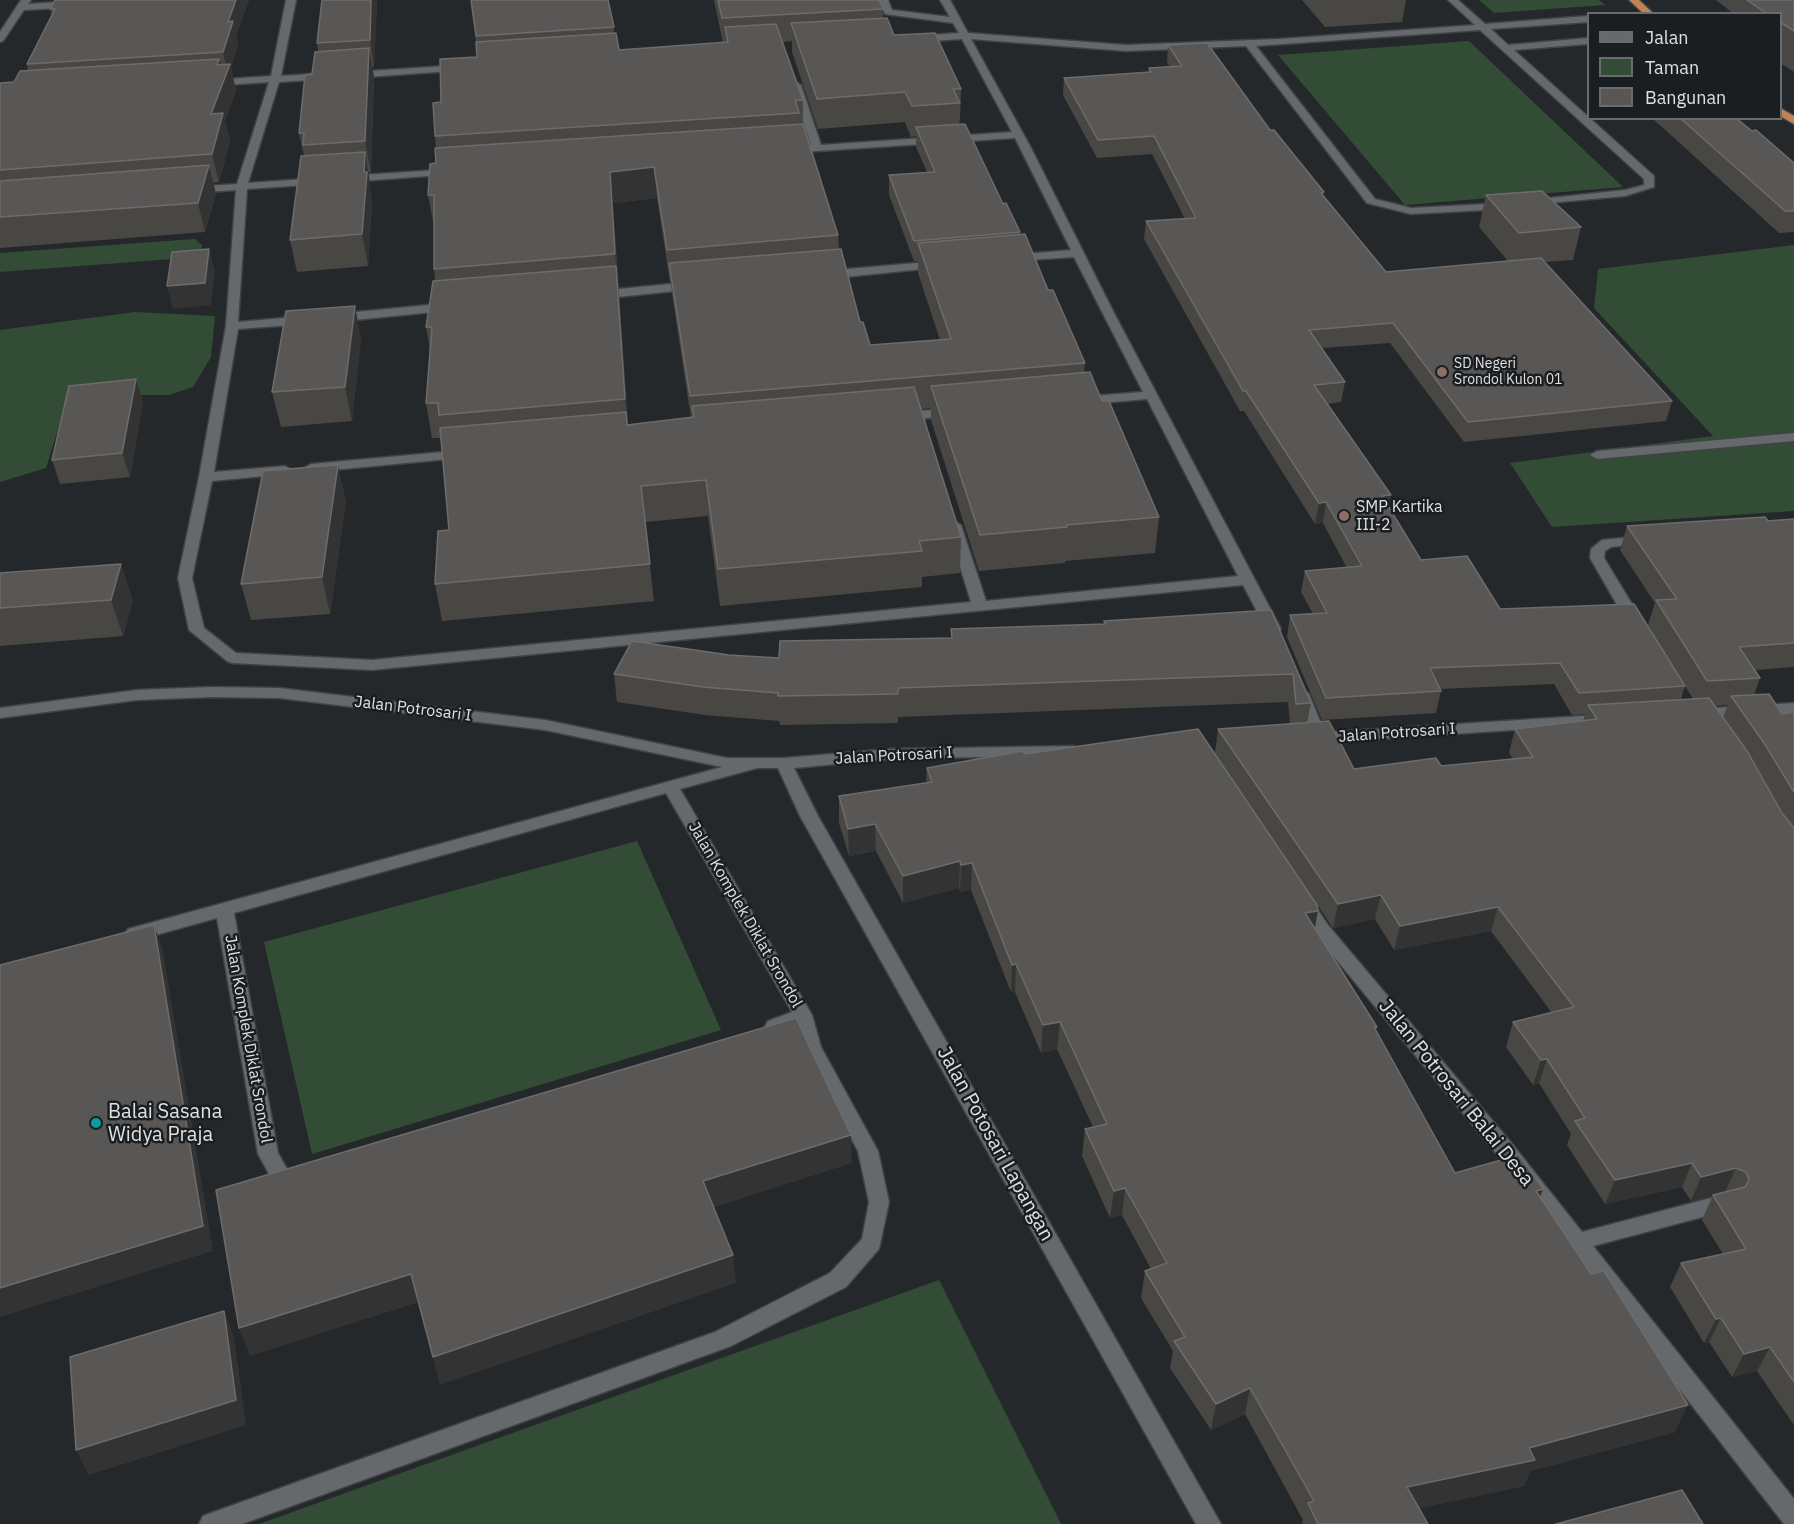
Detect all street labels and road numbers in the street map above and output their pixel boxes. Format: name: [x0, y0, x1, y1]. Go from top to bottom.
street label: Jalan Potrosari I: [353, 692, 473, 726]
street label: Jalan Potrosari I: [1338, 719, 1456, 747]
street label: Jalan Potrosari I: [835, 743, 953, 769]
street label: Jalan Komplek Diklat Srondol: [684, 819, 806, 1011]
street label: Jalan Komplek Diklat Srondol: [220, 933, 276, 1145]
street label: Jalan Potrosari Balai Desa: [1373, 995, 1539, 1191]
street label: Jalan Potosari Lapangan: [932, 1043, 1058, 1245]

